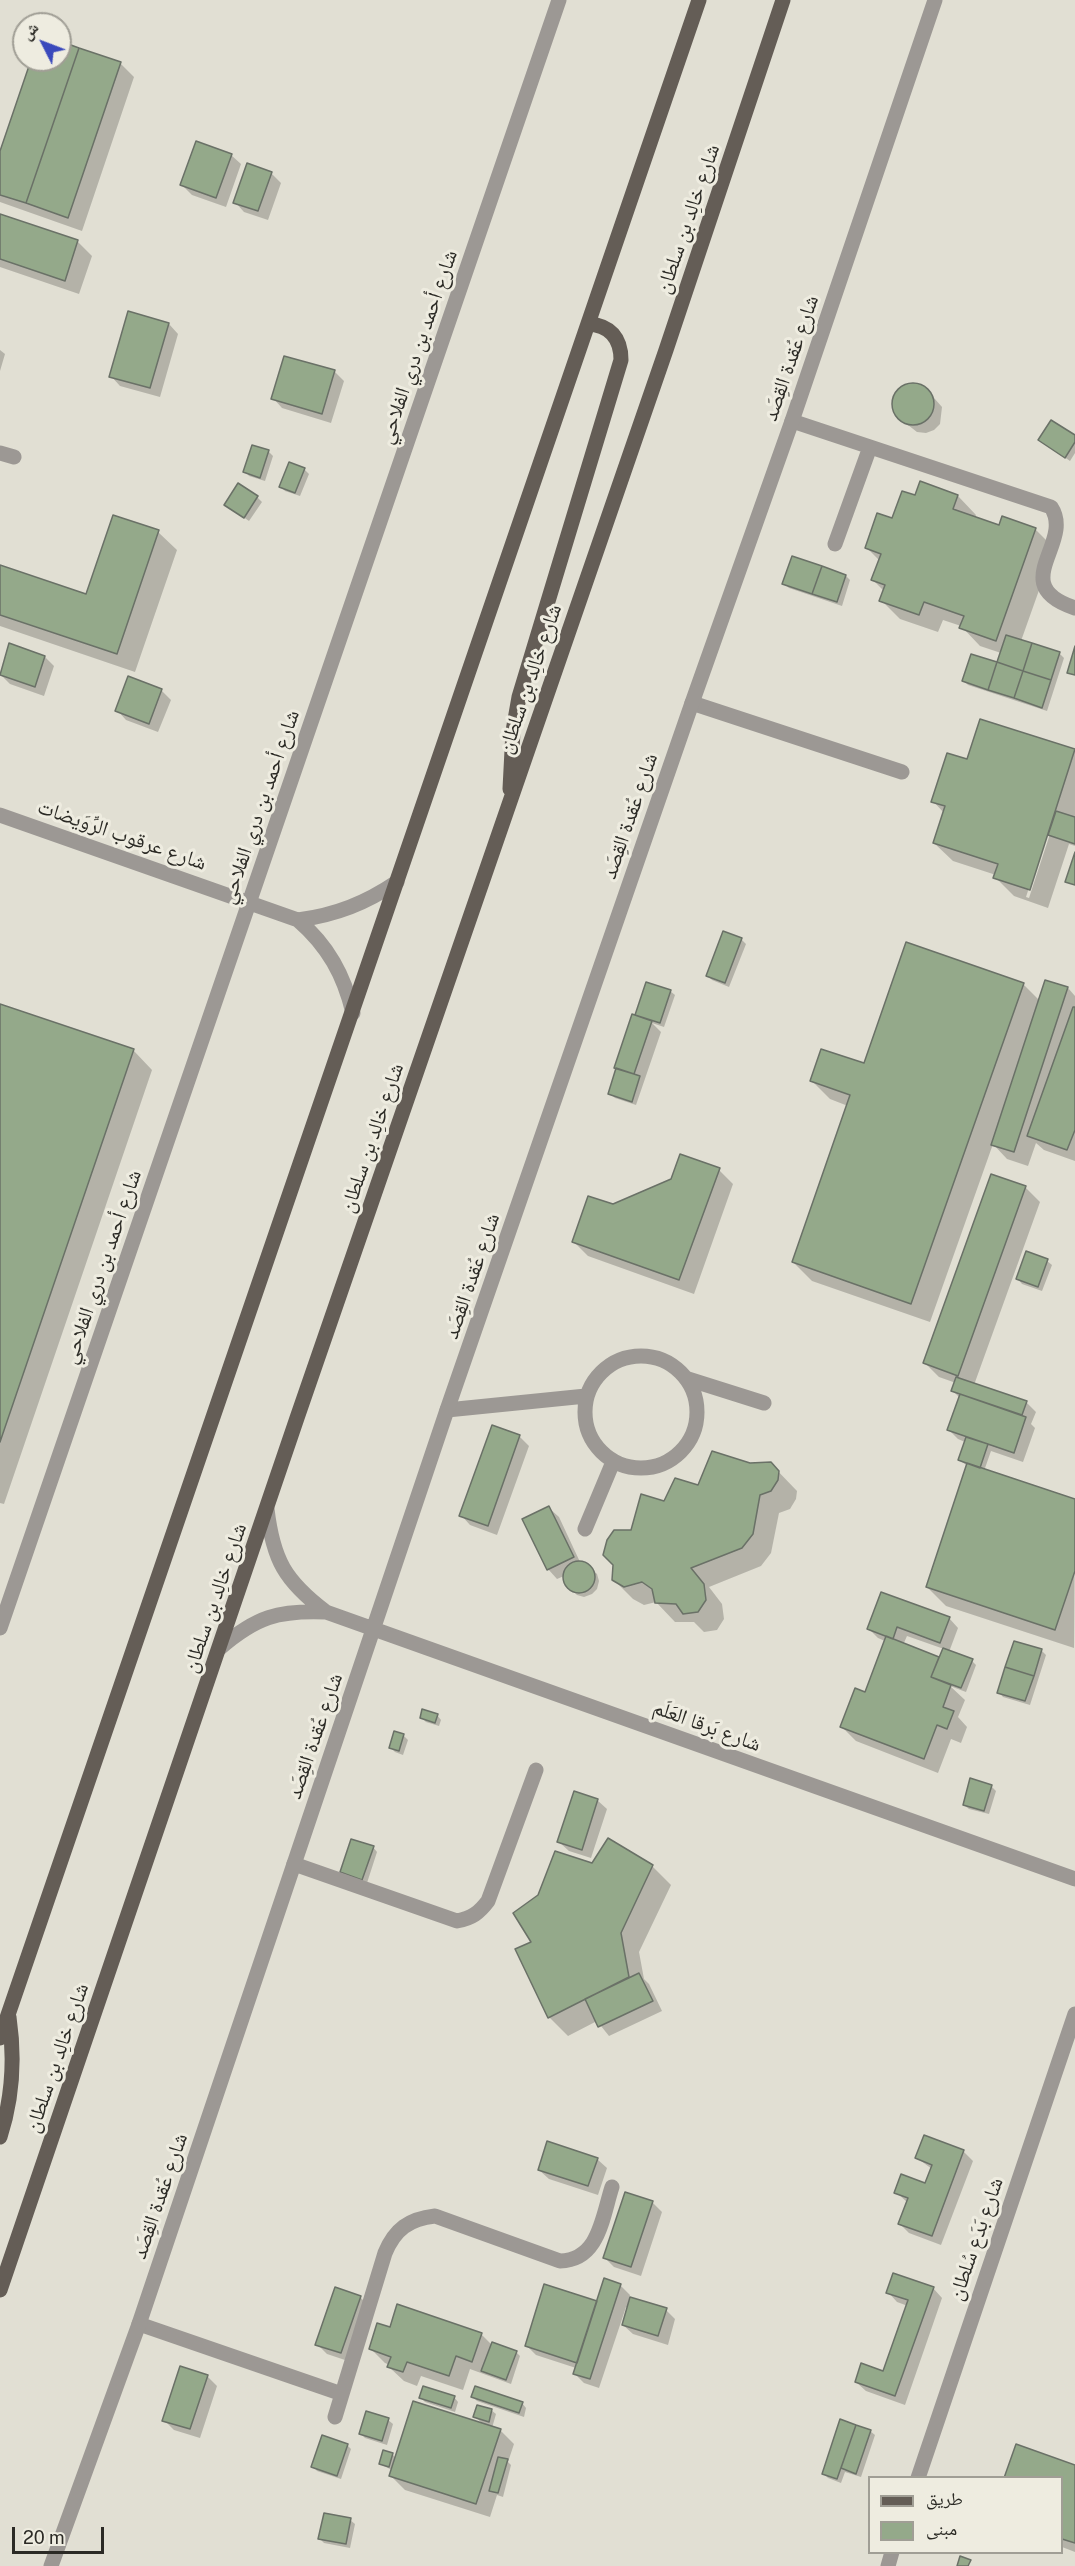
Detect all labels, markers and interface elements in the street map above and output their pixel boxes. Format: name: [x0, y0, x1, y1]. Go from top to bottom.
north arrow: [12, 12, 72, 72]
text: ش: [17, 18, 42, 44]
street label: شارع خالِد بن سلطان: [651, 141, 725, 297]
street label: شارع أحمد بن دري الفلاحي: [373, 247, 463, 447]
street label: شارع عُقدة القِصَد: [758, 292, 824, 424]
street label: شارع خالِد بن سلطان: [493, 601, 567, 757]
street label: شارع أحمد بن دري الفلاحي: [215, 707, 305, 907]
street label: شارع عُقدة القِصَد: [597, 750, 663, 882]
street label: شارع عرقوب الرِّوَيضات: [34, 794, 210, 876]
street label: شارع خالِد بن سلطان: [335, 1060, 409, 1216]
street label: شارع أحمد بن دري الفلاحي: [57, 1167, 147, 1367]
street label: شارع عُقدة القِصَد: [439, 1210, 505, 1342]
street label: شارع خالِد بن سلطان: [178, 1520, 252, 1676]
street label: شارع عُقدة القِصَد: [282, 1670, 348, 1802]
street label: شارع بَرقا العَلَم: [650, 1695, 764, 1757]
street label: شارع خالِد بن سلطان: [20, 1980, 94, 2136]
street label: شارع عُقدة القِصَد: [127, 2130, 193, 2262]
street label: شارع بَدَع سُلطان: [943, 2174, 1009, 2304]
legend: [868, 2476, 1063, 2554]
text: طريق: [926, 2488, 963, 2509]
scale bar: [15, 2515, 106, 2553]
text: مبنى: [926, 2518, 957, 2539]
text: 20 m: [23, 2527, 65, 2548]

